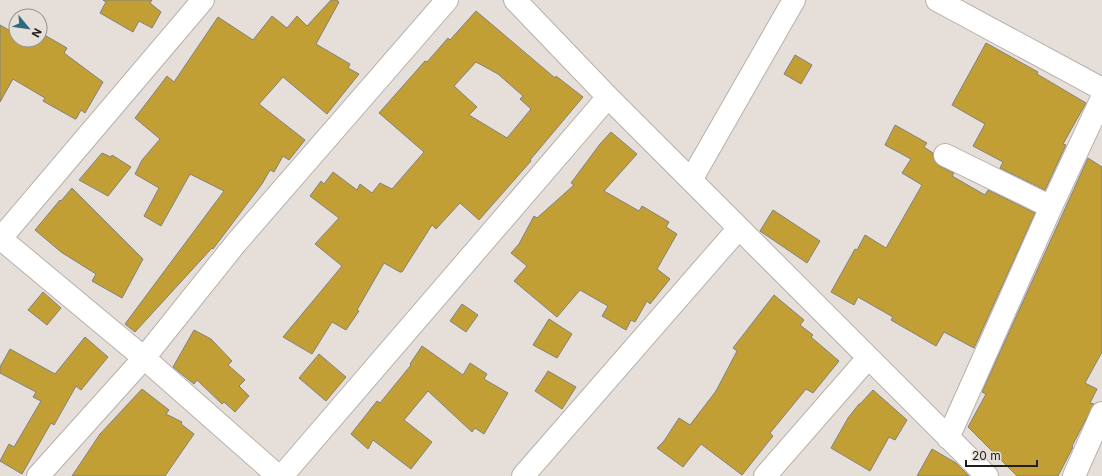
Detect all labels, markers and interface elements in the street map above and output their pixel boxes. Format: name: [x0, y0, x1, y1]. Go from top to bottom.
north arrow: [8, 8, 48, 48]
text: N: [29, 26, 45, 40]
scale bar: [966, 442, 1037, 468]
text: 20 m: [972, 448, 1001, 463]

